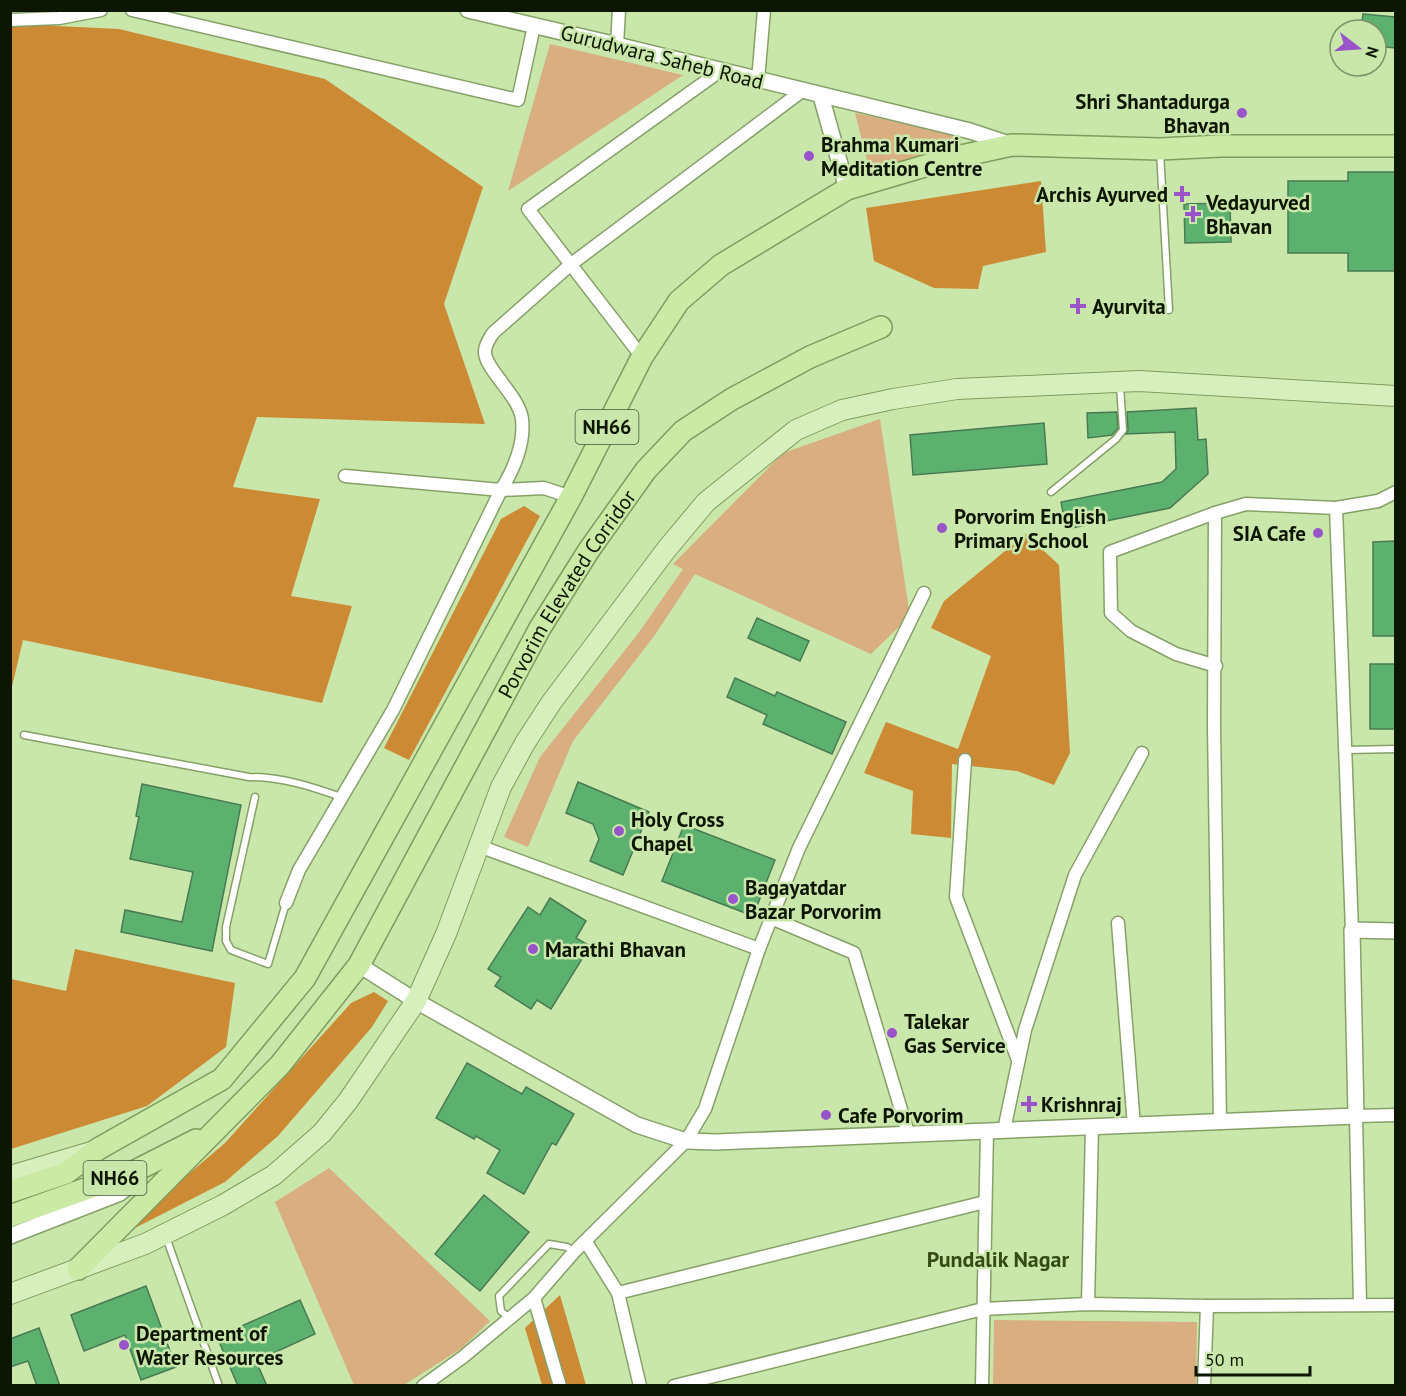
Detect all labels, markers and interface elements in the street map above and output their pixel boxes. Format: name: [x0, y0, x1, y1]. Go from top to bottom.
north arrow: [1328, 18, 1388, 78]
street label: Gurudwara Saheb Road: [558, 19, 766, 95]
text: N: [1361, 44, 1383, 60]
place label: Shri Shantadurga Bhavan: [1075, 88, 1230, 139]
marker: Shri Shantadurga Bhavan: [1235, 106, 1249, 120]
place label: Brahma Kumari Meditation Centre: [821, 131, 982, 182]
marker: Brahma Kumari Meditation Centre: [802, 149, 816, 163]
place label: Archis Ayurved: [1036, 181, 1168, 208]
marker: Archis Ayurved: [1173, 185, 1191, 203]
place label: Vedayurved Bhavan: [1205, 189, 1310, 240]
marker: Vedayurved Bhavan: [1184, 205, 1202, 223]
place label: Ayurvita: [1092, 293, 1166, 320]
marker: Ayurvita: [1069, 297, 1087, 315]
road number: NH66: [576, 410, 638, 444]
street label: Porvorim Elevated Corridor: [491, 484, 641, 703]
place label: Porvorim English Primary School: [954, 503, 1106, 554]
place label: SIA Cafe: [1233, 520, 1306, 547]
marker: Porvorim English Primary School: [935, 521, 949, 535]
marker: SIA Cafe: [1311, 526, 1325, 540]
place label: Holy Cross Chapel: [631, 806, 724, 857]
marker: Holy Cross Chapel: [612, 824, 626, 838]
place label: Bagayatdar Bazar Porvorim: [745, 874, 882, 925]
marker: Bagayatdar Bazar Porvorim: [726, 892, 740, 906]
place label: Marathi Bhavan: [545, 936, 686, 963]
marker: Marathi Bhavan: [526, 942, 540, 956]
place label: Talekar Gas Service: [904, 1008, 1006, 1059]
marker: Talekar Gas Service: [885, 1026, 899, 1040]
place label: Krishnraj: [1041, 1091, 1122, 1118]
marker: Krishnraj: [1022, 1097, 1036, 1111]
place label: Cafe Porvorim: [838, 1102, 964, 1129]
marker: Cafe Porvorim: [819, 1108, 833, 1122]
road number: NH66: [84, 1161, 146, 1195]
district label: Pundalik Nagar: [927, 1245, 1069, 1273]
place label: Department of Water Resources: [136, 1320, 284, 1371]
marker: Department of Water Resources: [117, 1338, 131, 1352]
scale bar: [1196, 1339, 1310, 1377]
text: 50 m: [1205, 1348, 1244, 1371]

